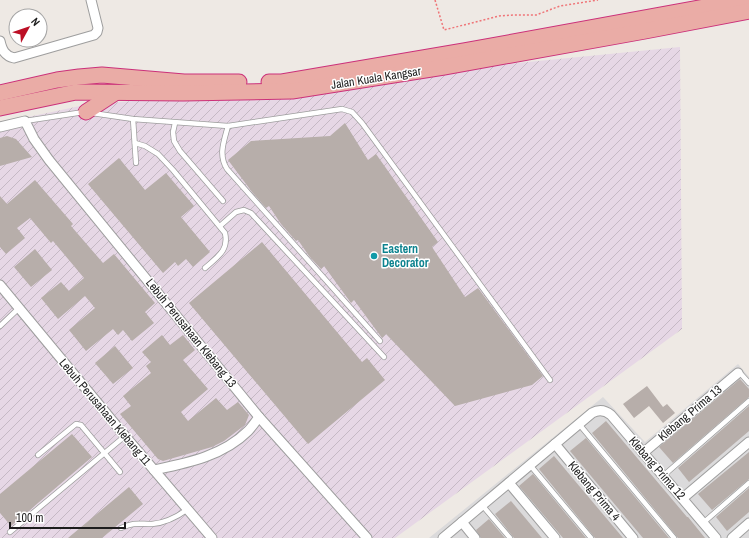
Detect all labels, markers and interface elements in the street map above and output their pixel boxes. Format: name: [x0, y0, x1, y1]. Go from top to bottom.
north arrow: [8, 8, 48, 48]
text: N: [28, 15, 43, 29]
street label: Jalan Kuala Kangsar: [330, 63, 423, 93]
place label: Eastern Decorator: [382, 241, 429, 271]
marker: Eastern Decorator: [369, 251, 379, 261]
street label: Lebuh Perusahaan Klebang 13: [142, 275, 240, 391]
street label: Lebuh Perusahaan Klebang 11: [55, 355, 155, 469]
street label: Klebang Prima 13: [655, 382, 725, 444]
street label: Klebang Prima 12: [625, 433, 689, 503]
street label: Klebang Prima 4: [564, 458, 624, 525]
scale bar: [10, 504, 125, 530]
text: 100 m: [16, 510, 43, 526]

